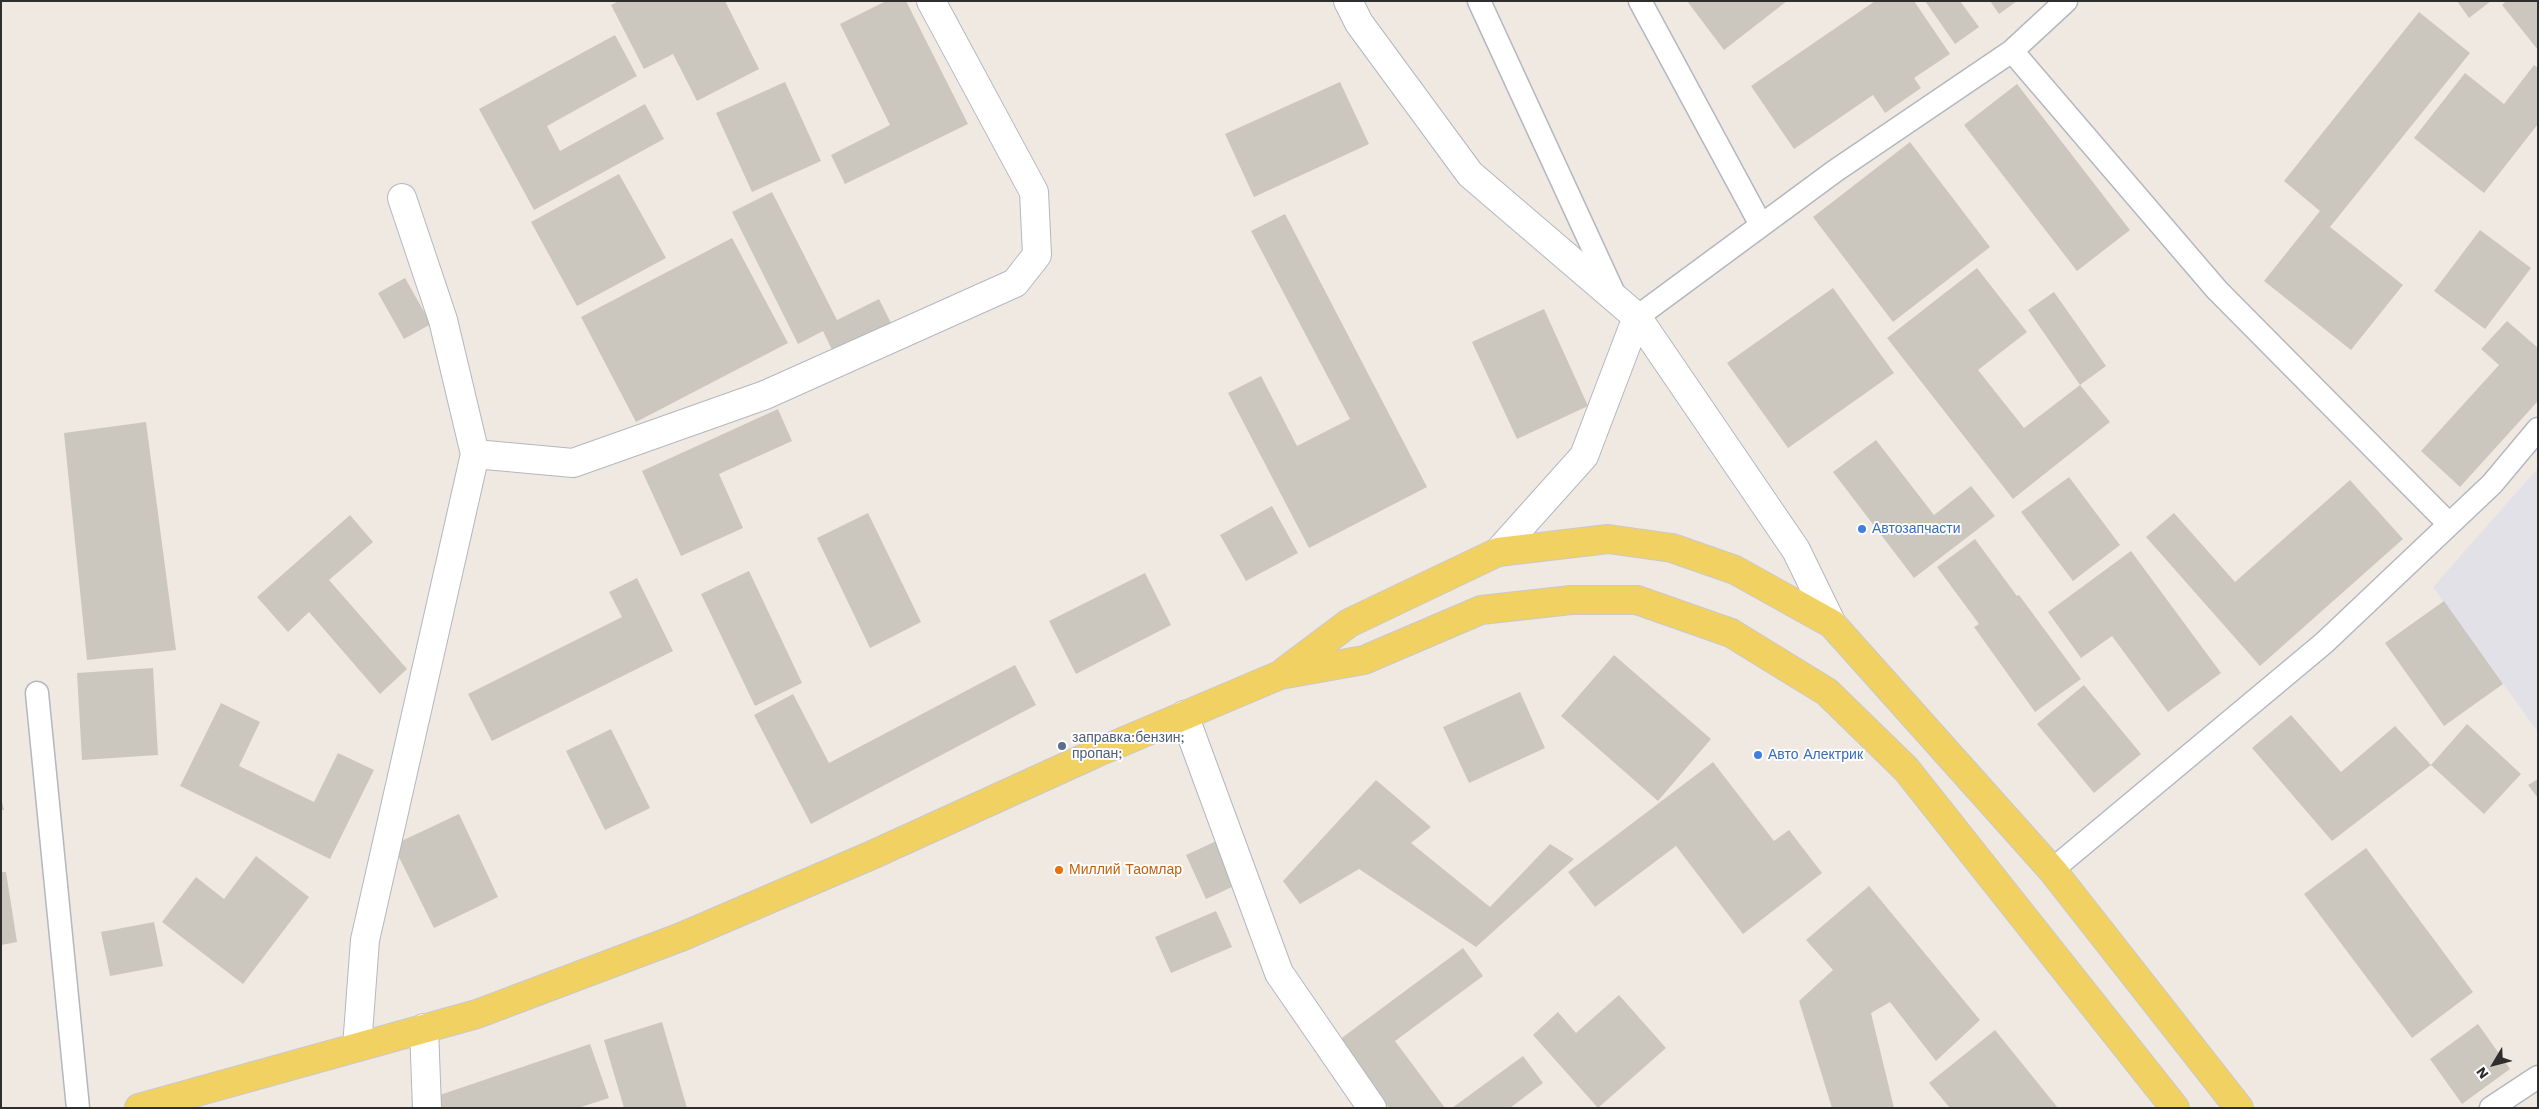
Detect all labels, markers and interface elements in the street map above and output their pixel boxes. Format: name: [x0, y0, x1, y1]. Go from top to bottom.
place label: Автозапчасти: [1872, 521, 1960, 537]
marker: Автозапчасти: [1856, 523, 1868, 535]
place label: заправка:бензин; пропан;: [1072, 730, 1185, 762]
marker: заправка:бензин; пропан;: [1056, 740, 1068, 752]
place label: Авто Алектрик: [1768, 747, 1863, 763]
marker: Авто Алектрик: [1752, 749, 1764, 761]
place label: Миллий Таомлар: [1069, 862, 1182, 878]
marker: Миллий Таомлар: [1053, 864, 1065, 876]
north arrow: [2469, 1039, 2519, 1089]
text: N: [2473, 1064, 2492, 1082]

